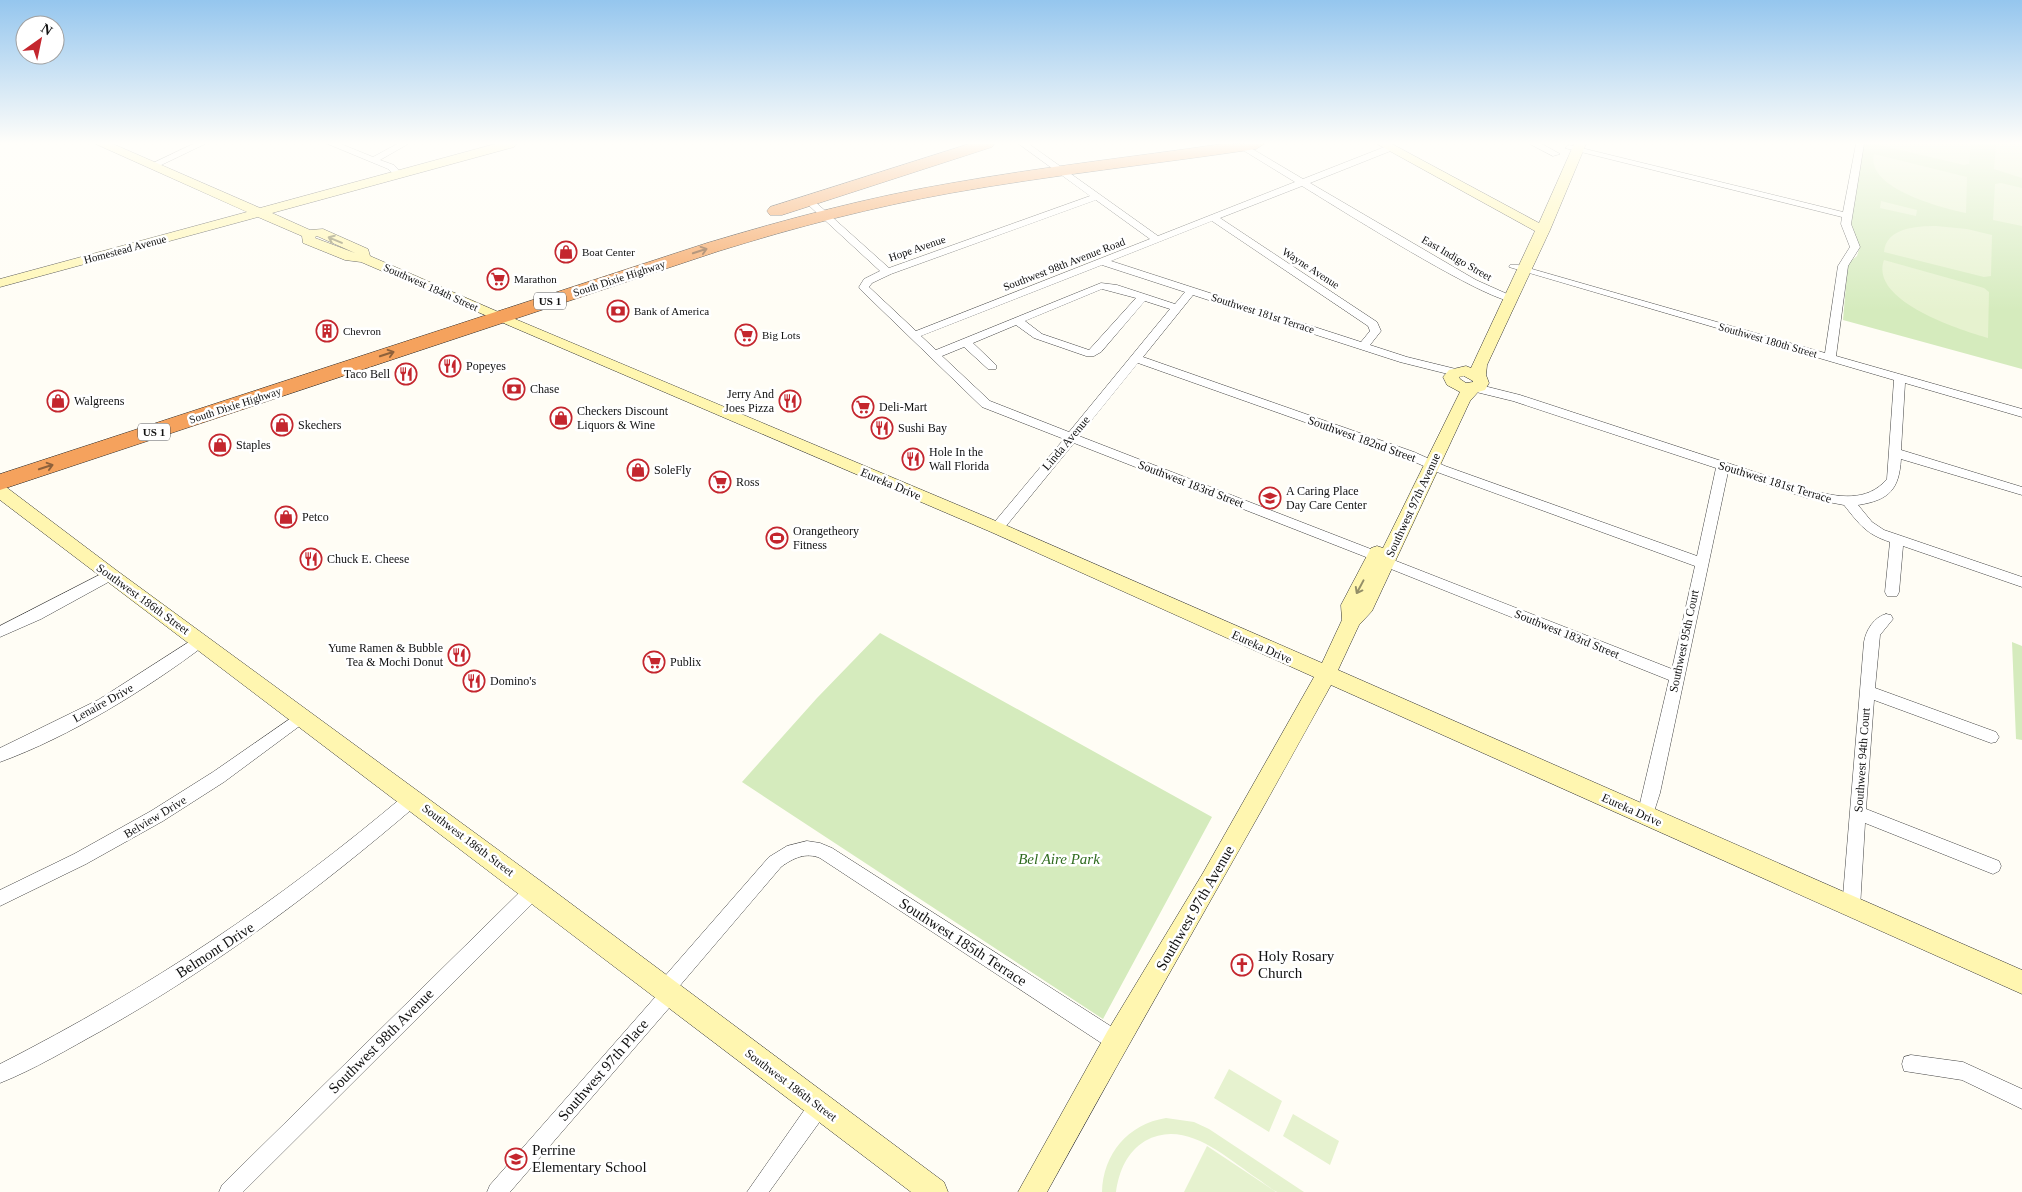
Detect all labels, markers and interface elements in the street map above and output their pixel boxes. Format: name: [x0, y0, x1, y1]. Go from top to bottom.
north arrow: [15, 15, 65, 65]
text: N: [38, 20, 55, 39]
street label: Homestead Avenue: [82, 232, 168, 266]
street label: Hope Avenue: [887, 233, 947, 263]
street label: East Indigo Street: [1420, 233, 1494, 283]
one-way arrow: [328, 234, 343, 244]
street label: Southwest 98th Avenue Road: [1001, 235, 1127, 293]
shop icon: Boat Center: [554, 240, 578, 264]
street label: Wayne Avenue: [1280, 245, 1342, 291]
place label: Boat Center: [582, 246, 635, 258]
one-way arrow: [692, 246, 708, 255]
street label: South Dixie Highway: [572, 257, 667, 299]
street label: Southwest 184th Street: [382, 261, 480, 313]
supermarket icon: Marathon: [486, 267, 510, 291]
place label: Marathon: [514, 273, 557, 285]
street label: Southwest 181st Terrace: [1210, 291, 1316, 335]
road number: US 1: [534, 292, 566, 310]
bank icon: Bank of America: [606, 299, 630, 323]
place label: Bank of America: [634, 305, 709, 317]
building icon: Chevron: [315, 319, 339, 343]
street label: Southwest 180th Street: [1717, 320, 1819, 360]
supermarket icon: Big Lots: [734, 323, 758, 347]
place label: Chevron: [343, 325, 381, 337]
place label: Big Lots: [762, 329, 800, 341]
one-way arrow: [378, 349, 394, 359]
restaurant icon: Popeyes: [438, 354, 462, 378]
place label: Popeyes: [466, 359, 506, 373]
restaurant icon: Taco Bell: [394, 362, 418, 386]
place label: Taco Bell: [344, 367, 391, 381]
bank icon: Chase: [502, 377, 526, 401]
place label: Chase: [530, 382, 559, 396]
street label: South Dixie Highway: [188, 384, 283, 426]
place label: Jerry And Joes Pizza: [724, 387, 775, 415]
shop icon: Walgreens: [46, 389, 70, 413]
restaurant icon: Jerry And Joes Pizza: [778, 389, 802, 413]
place label: Walgreens: [74, 394, 125, 408]
supermarket icon: Deli-Mart: [851, 395, 875, 419]
place label: Deli-Mart: [879, 400, 928, 414]
place label: Checkers Discount Liquors & Wine: [577, 404, 669, 432]
shop icon: Checkers Discount Liquors & Wine: [549, 406, 573, 430]
shop icon: Skechers: [270, 413, 294, 437]
street label: Linda Avenue: [1039, 413, 1093, 473]
street label: Southwest 182nd Street: [1306, 413, 1419, 465]
restaurant icon: Sushi Bay: [870, 416, 894, 440]
place label: Skechers: [298, 418, 342, 432]
place label: Sushi Bay: [898, 421, 947, 435]
road number: US 1: [138, 424, 170, 441]
shop icon: Staples: [208, 433, 232, 457]
place label: Staples: [236, 438, 271, 452]
place label: Hole In the Wall Florida: [929, 445, 990, 473]
restaurant icon: Hole In the Wall Florida: [901, 447, 925, 471]
street label: Southwest 97th Avenue: [1383, 451, 1443, 559]
street label: Southwest 183rd Street: [1136, 457, 1246, 511]
shop icon: SoleFly: [626, 458, 650, 482]
street label: Southwest 181st Terrace: [1717, 458, 1833, 506]
one-way arrow: [38, 462, 54, 471]
place label: SoleFly: [654, 463, 691, 477]
street label: Eureka Drive: [859, 465, 923, 503]
supermarket icon: Ross: [708, 470, 732, 494]
place label: Ross: [736, 475, 760, 489]
place label: A Caring Place Day Care Center: [1286, 484, 1367, 512]
school or university icon: A Caring Place Day Care Center: [1258, 486, 1282, 510]
shop icon: Petco: [274, 505, 298, 529]
place label: Petco: [302, 510, 329, 524]
place label: Orangetheory Fitness: [793, 524, 859, 552]
sports icon: Orangetheory Fitness: [765, 526, 789, 550]
restaurant icon: Chuck E. Cheese: [299, 547, 323, 571]
place label: Chuck E. Cheese: [327, 552, 409, 566]
street label: Southwest 186th Street: [94, 561, 193, 638]
one-way arrow: [1355, 579, 1364, 594]
street label: Southwest 95th Court: [1666, 588, 1702, 694]
street label: Southwest 183rd Street: [1512, 607, 1622, 662]
street label: Eureka Drive: [1230, 628, 1294, 666]
place label: Yume Ramen & Bubble Tea & Mochi Donut: [328, 641, 444, 669]
restaurant icon: Yume Ramen & Bubble Tea & Mochi Donut: [447, 643, 471, 667]
supermarket icon: Publix: [642, 650, 666, 674]
place label: Publix: [670, 655, 701, 669]
restaurant icon: Domino's: [462, 669, 486, 693]
place label: Domino's: [490, 674, 536, 688]
street label: Lenaire Drive: [70, 681, 136, 725]
street label: Southwest 94th Court: [1851, 707, 1873, 813]
street label: Eureka Drive: [1600, 791, 1664, 829]
street label: Belview Drive: [121, 793, 189, 841]
street label: Southwest 186th Street: [419, 801, 517, 879]
street label: Southwest 97th Avenue: [1153, 842, 1237, 973]
park label: Bel Aire Park: [1018, 851, 1100, 867]
street label: Southwest 185th Terrace: [896, 895, 1030, 989]
street label: Belmont Drive: [173, 919, 257, 981]
place label: Holy Rosary Church: [1258, 948, 1335, 981]
church icon: Holy Rosary Church: [1230, 953, 1254, 977]
street label: Southwest 98th Avenue: [325, 985, 437, 1097]
street label: Southwest 97th Place: [555, 1016, 652, 1124]
street label: Southwest 186th Street: [742, 1046, 840, 1124]
place label: Perrine Elementary School: [532, 1142, 647, 1175]
school or university icon: Perrine Elementary School: [504, 1147, 528, 1171]

